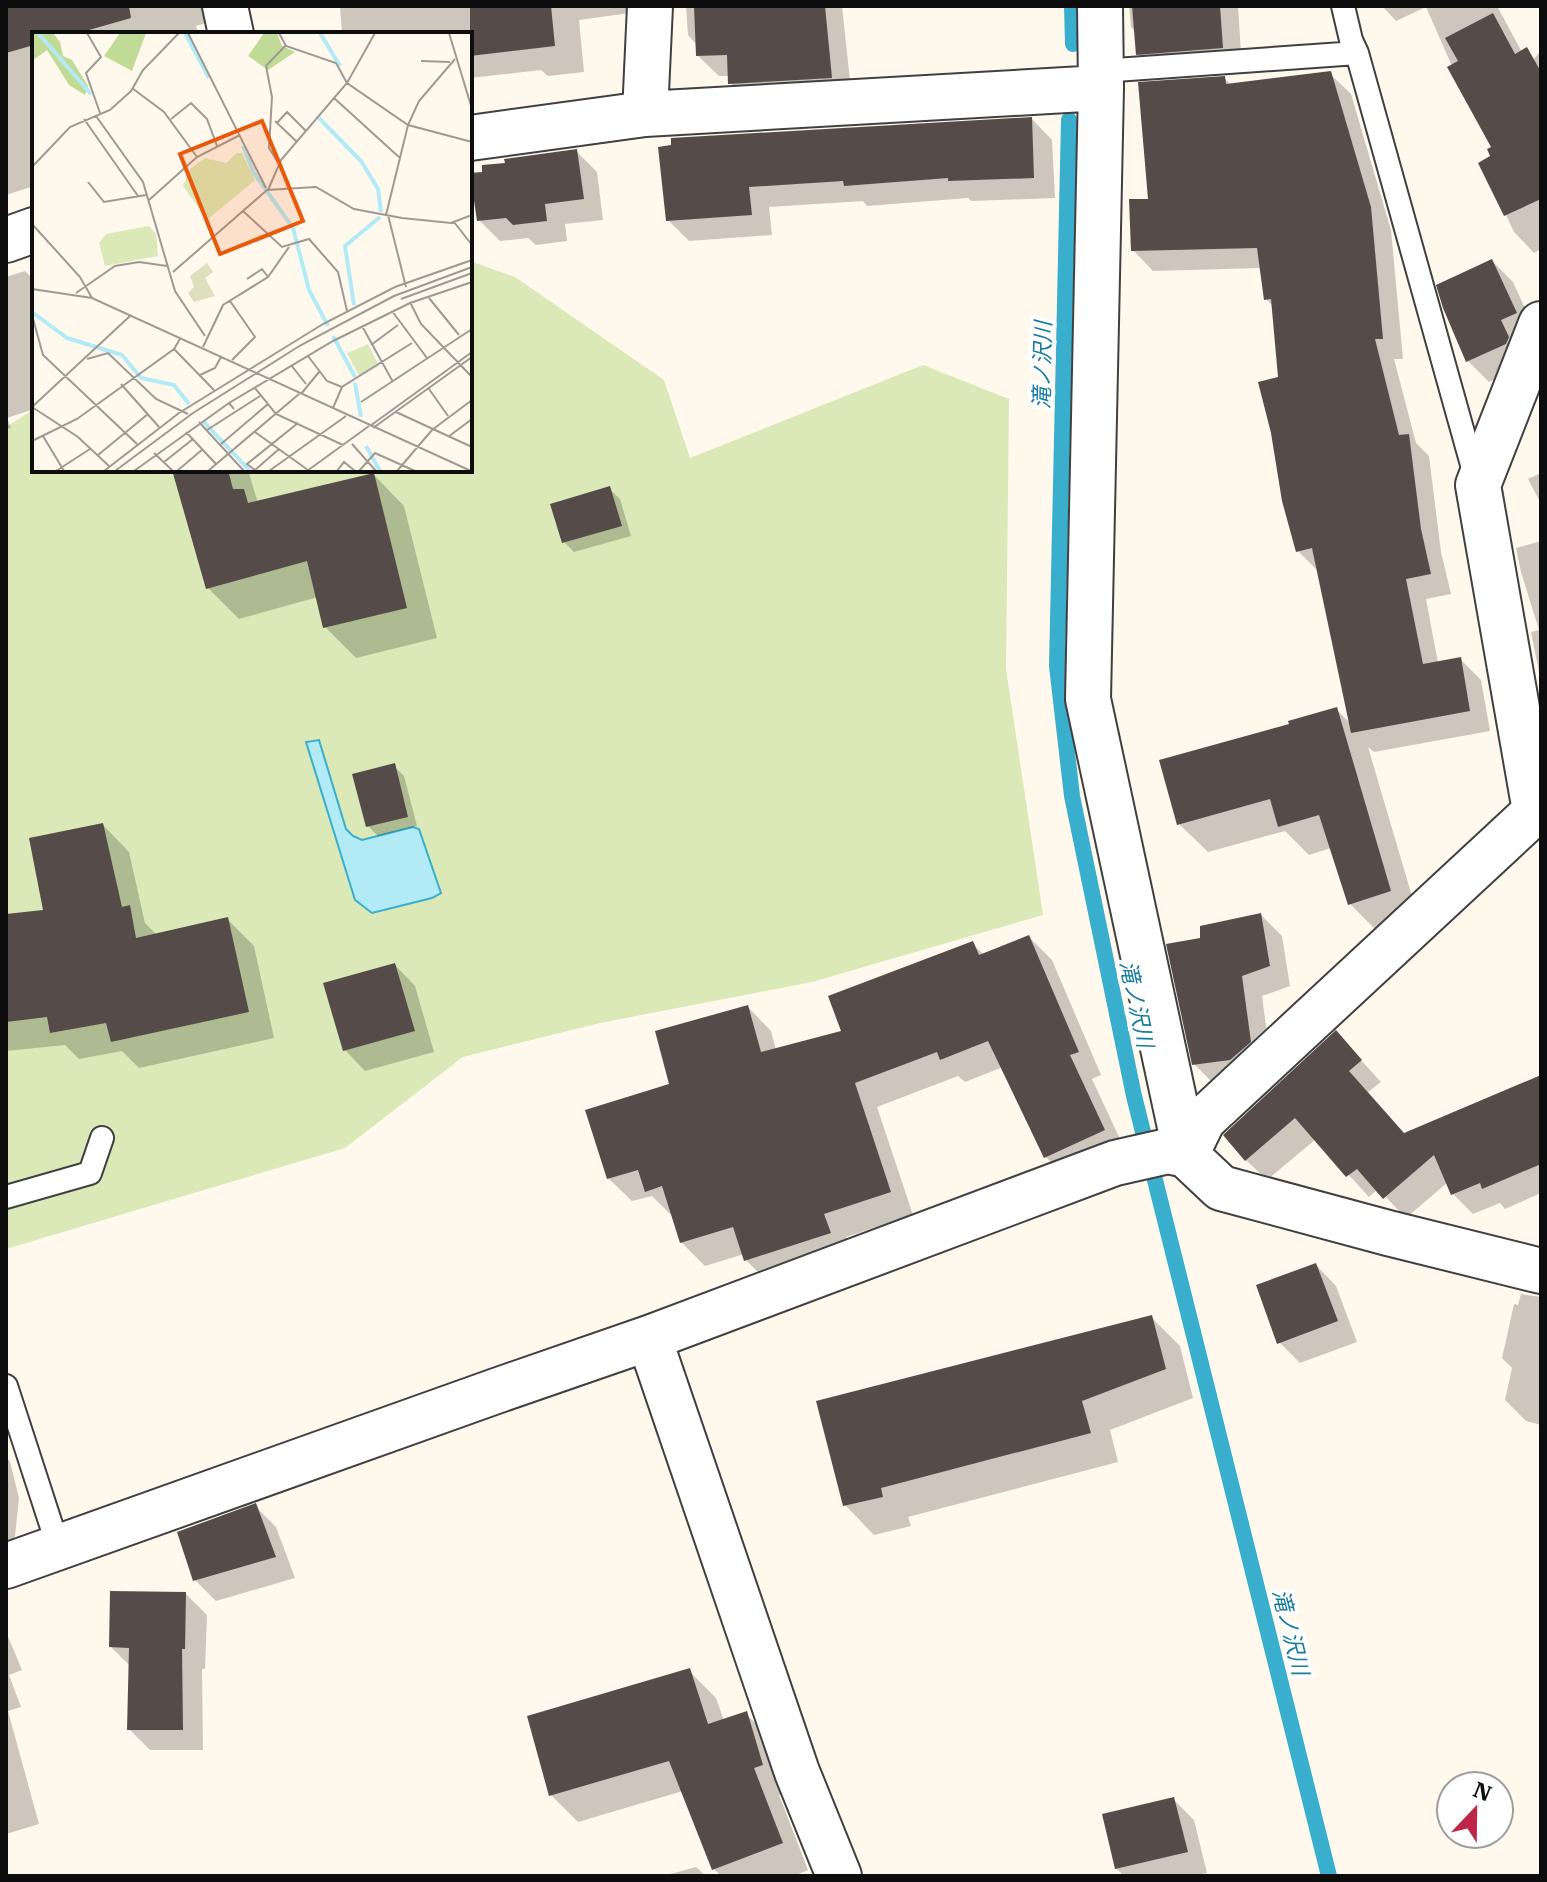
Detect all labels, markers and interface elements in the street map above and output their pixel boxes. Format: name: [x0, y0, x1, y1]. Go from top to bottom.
inset map: [32, 32, 472, 472]
water label: 滝ノ沢川: [1026, 319, 1057, 409]
water label: 滝ノ沢川: [1114, 958, 1161, 1052]
water label: 滝ノ沢川: [1267, 1586, 1317, 1680]
north arrow: [1435, 1770, 1515, 1850]
text: N: [1469, 1774, 1496, 1808]

